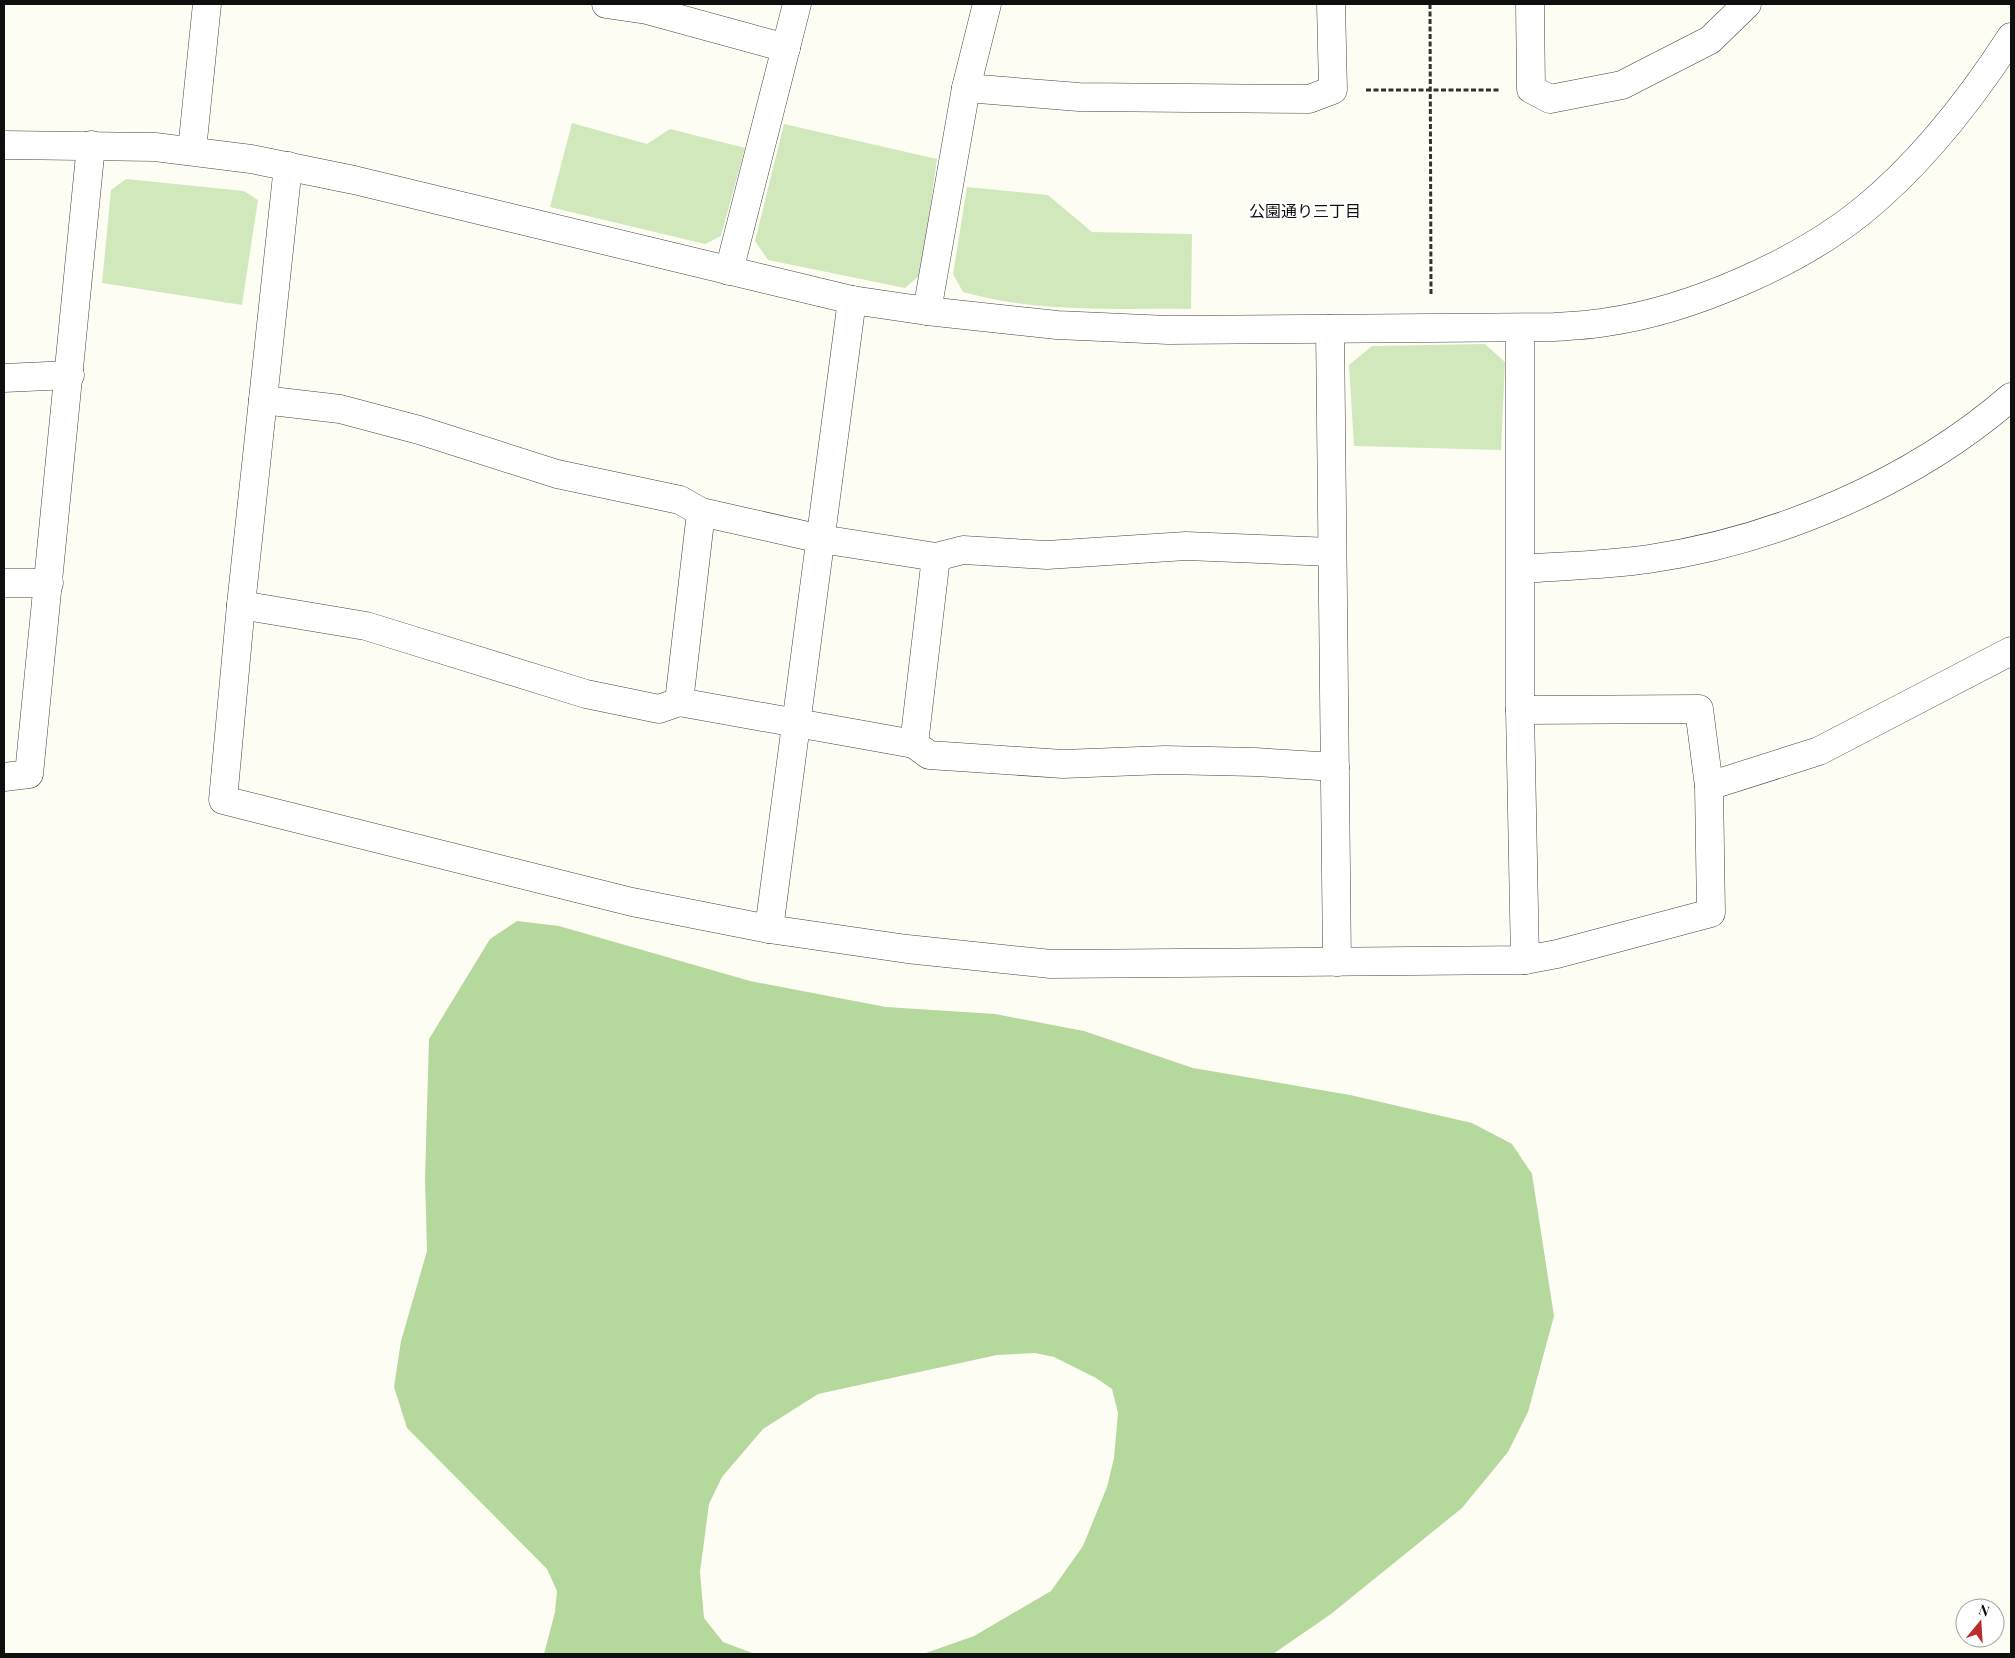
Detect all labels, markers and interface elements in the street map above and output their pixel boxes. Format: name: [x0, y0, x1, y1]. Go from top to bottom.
district label: 公園通り三丁目: [1249, 200, 1361, 221]
north arrow: [1955, 1598, 2005, 1648]
text: N: [1976, 1600, 1992, 1621]

